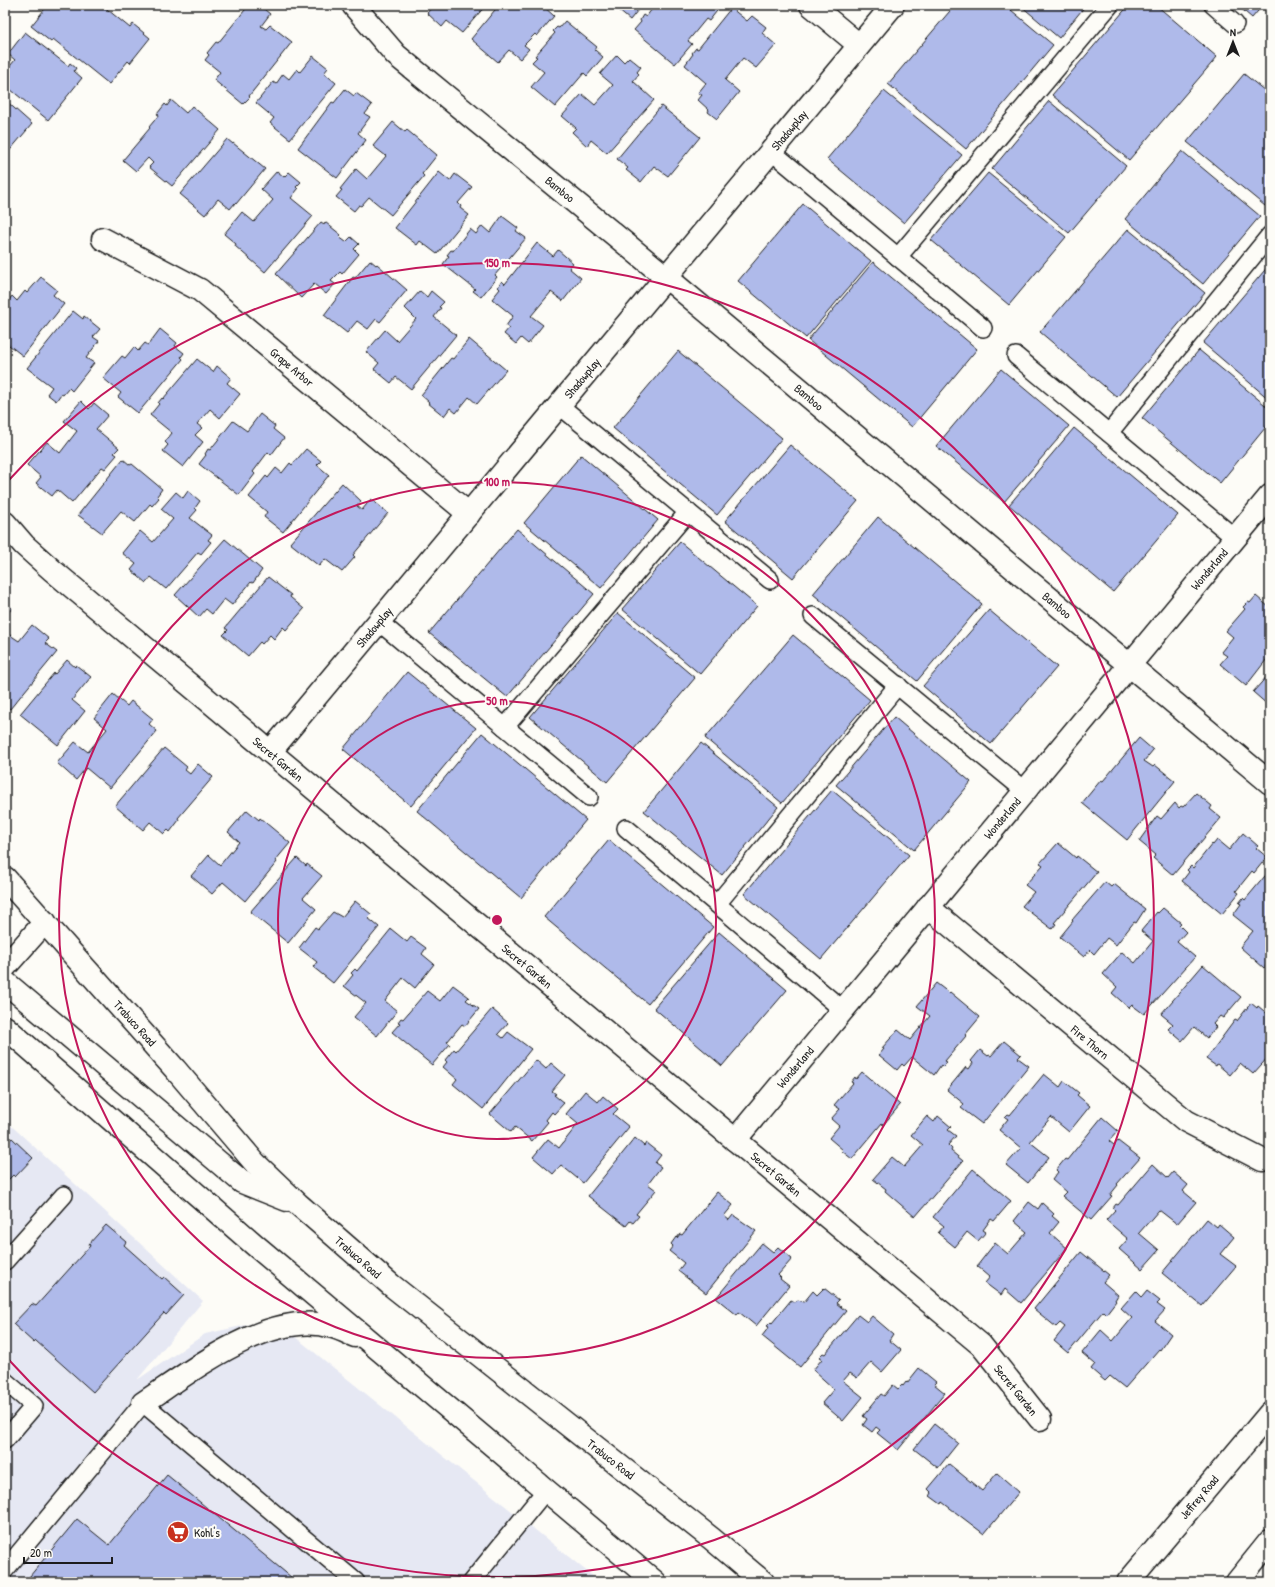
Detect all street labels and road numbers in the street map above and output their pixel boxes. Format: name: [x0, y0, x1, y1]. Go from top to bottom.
street label: Shadowplay: [767, 106, 811, 154]
street label: Bamboo: [542, 172, 579, 206]
street label: Grape Arbor: [266, 344, 318, 391]
street label: Shadowplay: [560, 354, 604, 402]
street label: Bamboo: [791, 380, 827, 414]
street label: Wonderland: [1187, 544, 1232, 594]
street label: Bamboo: [1039, 588, 1075, 622]
street label: Shadowplay: [352, 603, 396, 651]
street label: Secret Garden: [249, 733, 307, 785]
street label: Wonderland: [980, 793, 1025, 843]
street label: Secret Garden: [498, 940, 556, 992]
street label: Trabuco Road: [110, 996, 160, 1050]
street label: Fire Thorn: [1067, 1020, 1113, 1063]
street label: Wonderland: [773, 1042, 818, 1092]
street label: Secret Garden: [747, 1148, 805, 1200]
street label: Trabuco Road: [331, 1232, 385, 1282]
street label: Secret Garden: [990, 1361, 1042, 1419]
street label: Trabuco Road: [583, 1435, 639, 1483]
street label: Jeffrey Road: [1176, 1471, 1223, 1523]

